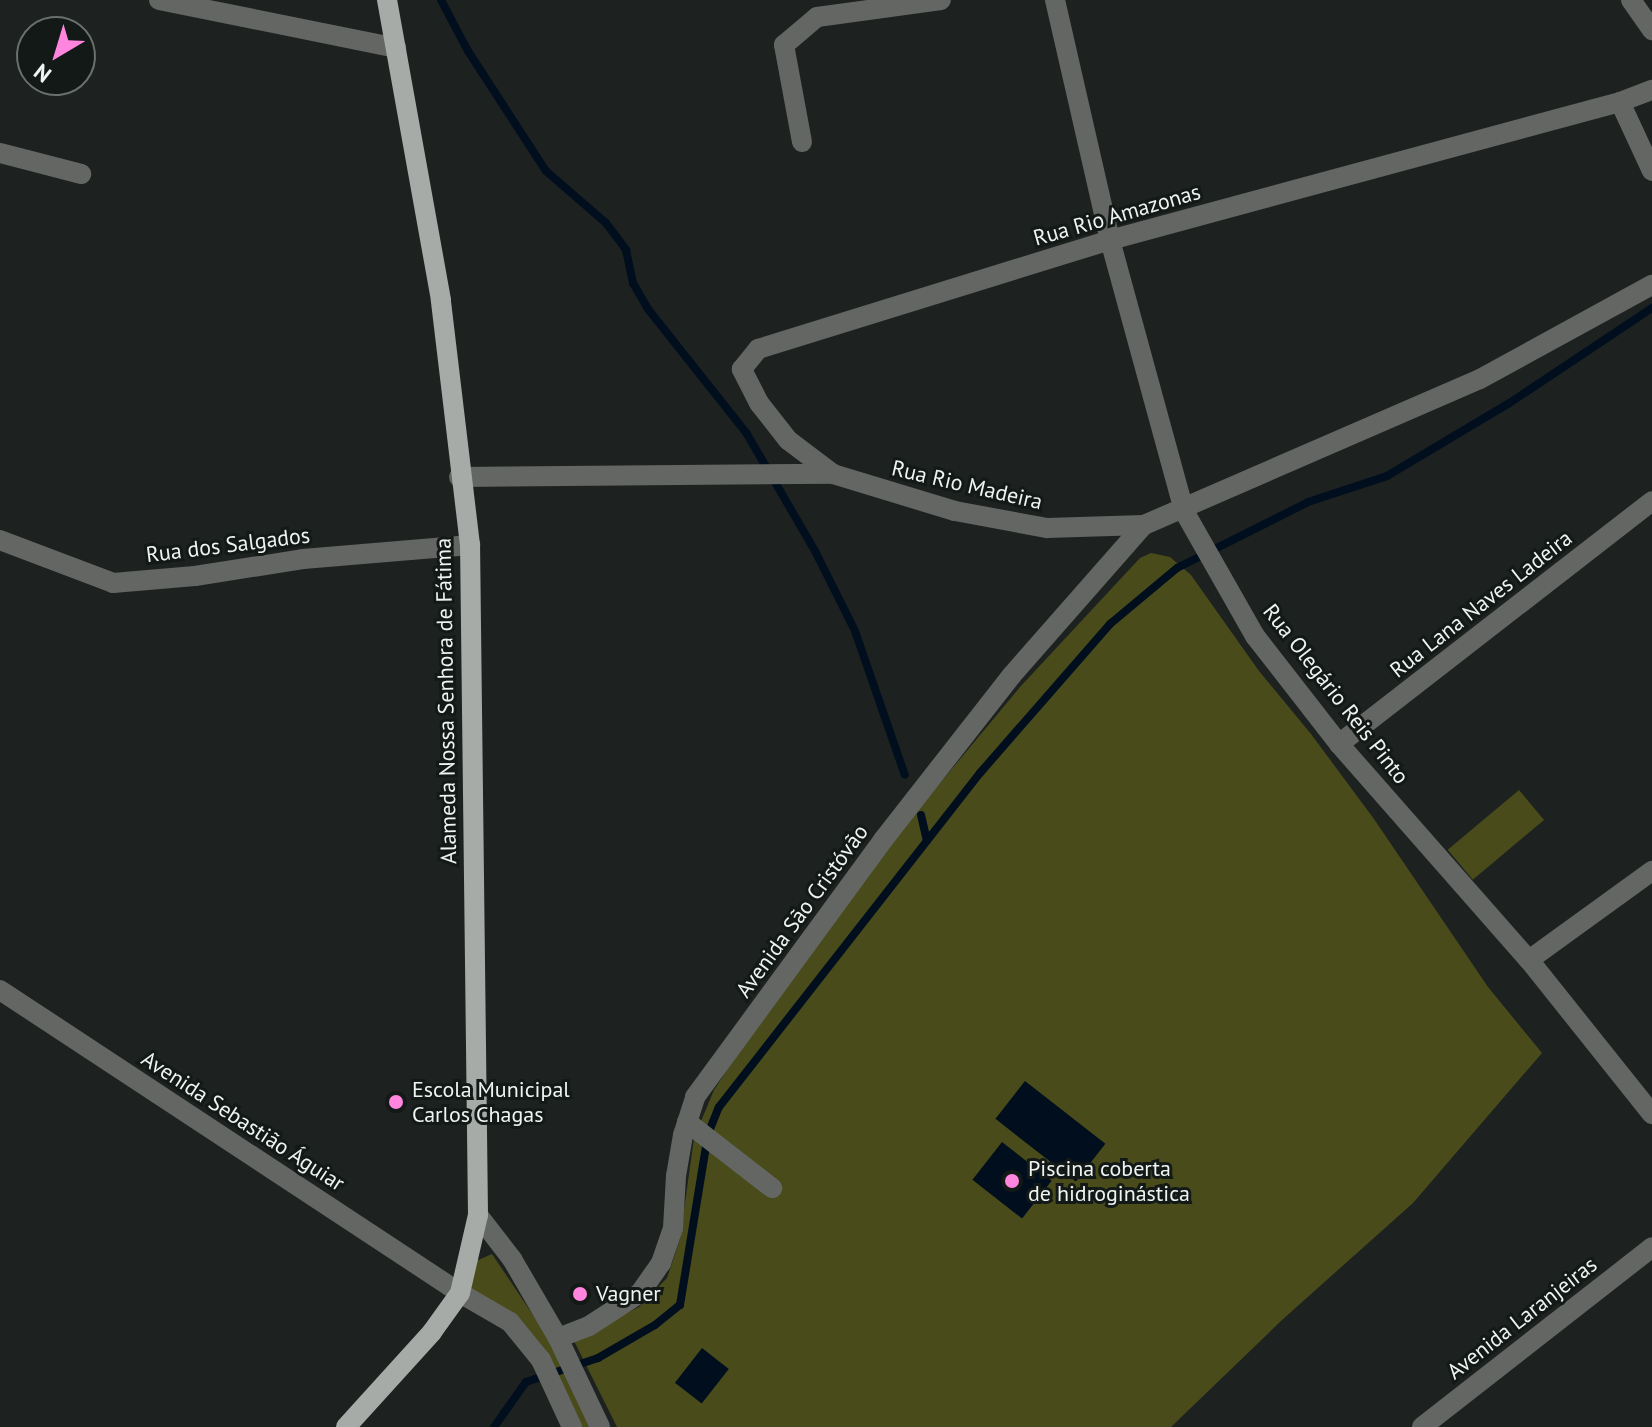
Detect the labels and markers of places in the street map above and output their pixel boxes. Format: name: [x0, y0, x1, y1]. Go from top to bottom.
place label: Escola Municipal Carlos Chagas: [412, 1076, 570, 1128]
marker: Escola Municipal Carlos Chagas: [387, 1093, 405, 1111]
place label: Piscina coberta de hidroginástica: [1028, 1155, 1190, 1206]
marker: Piscina coberta de hidroginástica: [1003, 1172, 1021, 1190]
place label: Vagner: [596, 1281, 661, 1307]
marker: Vagner: [571, 1285, 589, 1303]

